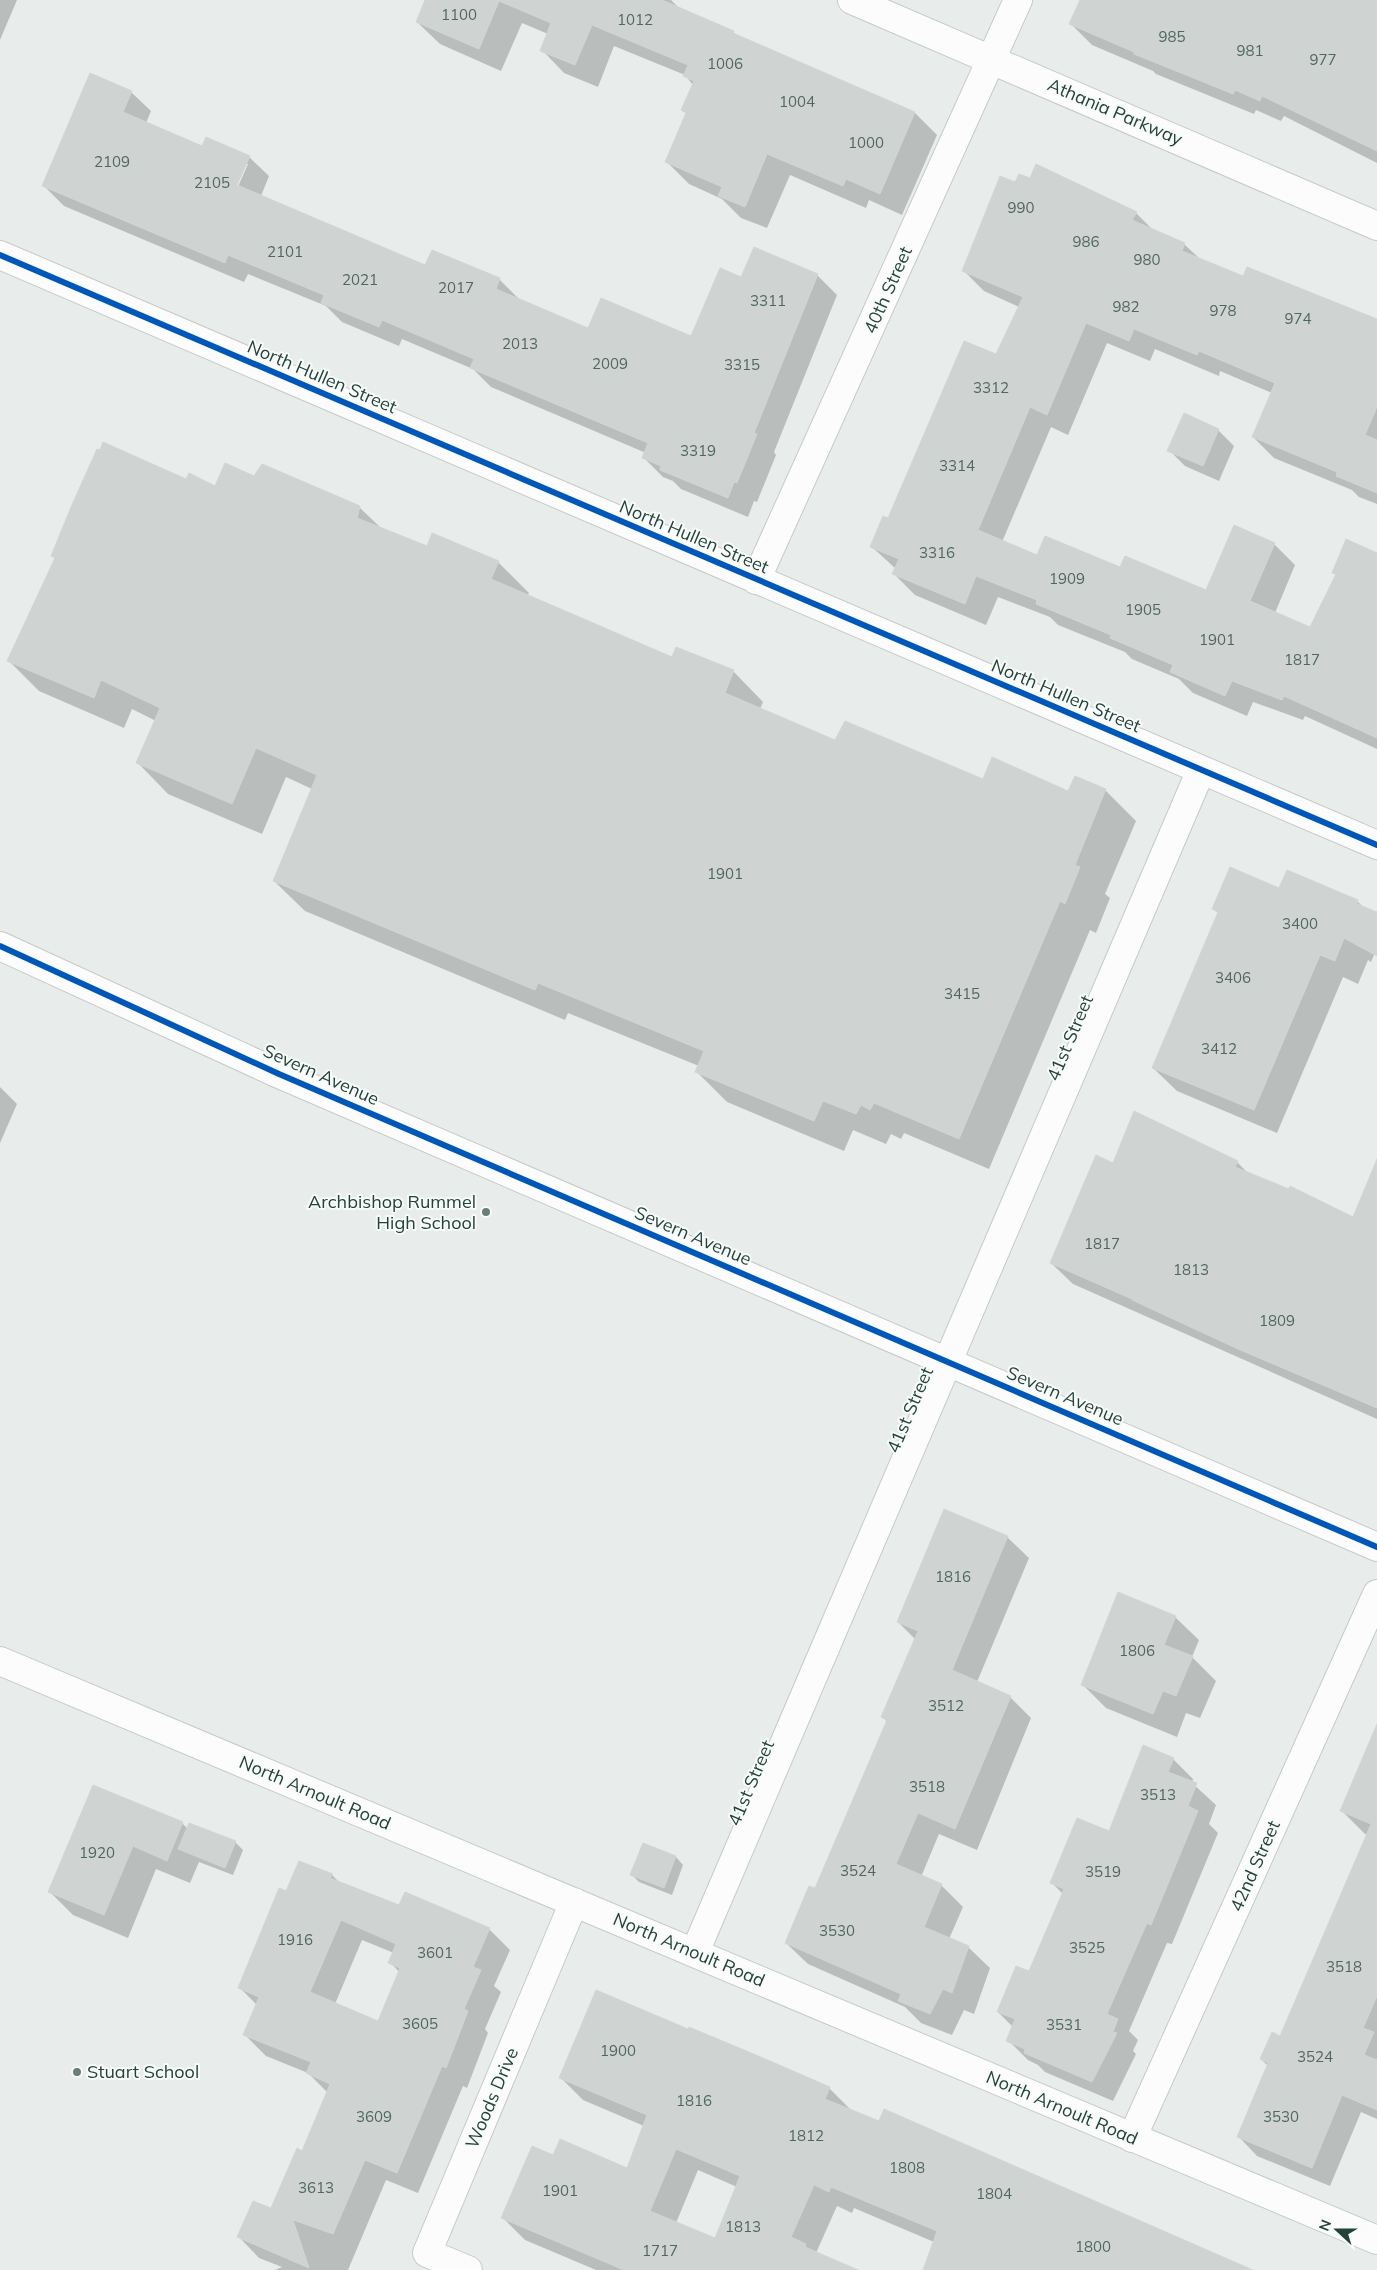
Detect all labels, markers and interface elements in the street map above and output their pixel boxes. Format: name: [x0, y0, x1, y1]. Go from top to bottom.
house number: 1100: [441, 5, 477, 24]
house number: 1012: [617, 10, 653, 29]
house number: 985: [1158, 27, 1186, 46]
house number: 981: [1236, 41, 1264, 60]
house number: 977: [1309, 50, 1337, 69]
house number: 1006: [707, 54, 743, 73]
street label: Athania Parkway: [1044, 73, 1187, 150]
house number: 1004: [779, 92, 815, 111]
house number: 1000: [848, 133, 884, 152]
house number: 2109: [94, 152, 130, 171]
house number: 2105: [194, 173, 230, 192]
house number: 990: [1007, 198, 1035, 217]
house number: 986: [1072, 232, 1100, 251]
house number: 2101: [267, 242, 303, 261]
street label: 40th Street: [858, 243, 917, 337]
house number: 980: [1133, 250, 1161, 269]
house number: 2021: [342, 270, 378, 289]
house number: 2017: [438, 278, 474, 297]
house number: 3311: [750, 291, 786, 310]
house number: 982: [1112, 297, 1140, 316]
house number: 978: [1209, 301, 1237, 320]
house number: 974: [1284, 309, 1312, 328]
house number: 2013: [502, 334, 538, 353]
street label: North Hullen Street: [244, 335, 400, 418]
house number: 2009: [592, 354, 628, 373]
house number: 3315: [724, 355, 760, 374]
house number: 3312: [973, 378, 1009, 397]
house number: 3319: [680, 441, 716, 460]
house number: 3314: [939, 456, 975, 475]
street label: North Hullen Street: [616, 495, 772, 578]
house number: 3316: [919, 543, 955, 562]
house number: 1909: [1049, 569, 1085, 588]
house number: 1905: [1125, 600, 1161, 619]
house number: 1901: [1199, 630, 1235, 649]
house number: 1817: [1284, 650, 1320, 669]
street label: North Hullen Street: [988, 654, 1144, 737]
house number: 1901: [707, 864, 743, 883]
house number: 3400: [1282, 914, 1318, 933]
house number: 3406: [1215, 968, 1251, 987]
house number: 3415: [944, 984, 980, 1003]
street label: 41st Street: [1041, 991, 1098, 1084]
street label: Severn Avenue: [260, 1039, 383, 1110]
house number: 3412: [1201, 1039, 1237, 1058]
place label: Archbishop Rummel High School: [308, 1190, 476, 1234]
street label: Severn Avenue: [631, 1201, 755, 1270]
marker: Archbishop Rummel High School: [480, 1206, 492, 1218]
house number: 1817: [1084, 1234, 1120, 1253]
house number: 1813: [1173, 1260, 1209, 1279]
house number: 1809: [1259, 1311, 1295, 1330]
street label: Severn Avenue: [1003, 1361, 1127, 1430]
street label: 41st Street: [881, 1363, 938, 1456]
house number: 1816: [935, 1567, 971, 1586]
house number: 1806: [1119, 1641, 1155, 1660]
house number: 3512: [928, 1696, 964, 1715]
street label: 41st Street: [722, 1736, 779, 1829]
street label: North Arnoult Road: [236, 1750, 395, 1835]
house number: 3518: [909, 1777, 945, 1796]
house number: 3513: [1140, 1785, 1176, 1804]
street label: 42nd Street: [1224, 1817, 1285, 1915]
house number: 1920: [79, 1843, 115, 1862]
house number: 3524: [840, 1861, 876, 1880]
house number: 3519: [1085, 1862, 1121, 1881]
street label: North Arnoult Road: [610, 1907, 769, 1992]
house number: 3530: [819, 1921, 855, 1940]
house number: 1916: [277, 1930, 313, 1949]
house number: 3525: [1069, 1938, 1105, 1957]
house number: 3601: [417, 1943, 453, 1962]
house number: 3518: [1326, 1957, 1362, 1976]
house number: 3605: [402, 2014, 438, 2033]
house number: 3531: [1046, 2015, 1082, 2034]
house number: 1900: [600, 2041, 636, 2060]
street label: Woods Drive: [460, 2044, 523, 2152]
house number: 3524: [1297, 2047, 1333, 2066]
place label: Stuart School: [87, 2060, 199, 2083]
street label: North Arnoult Road: [983, 2065, 1142, 2150]
marker: Stuart School: [71, 2066, 83, 2078]
house number: 1816: [676, 2091, 712, 2110]
house number: 3609: [356, 2107, 392, 2126]
house number: 3530: [1263, 2107, 1299, 2126]
house number: 1812: [788, 2126, 824, 2145]
house number: 1808: [889, 2158, 925, 2177]
house number: 3613: [298, 2178, 334, 2197]
house number: 1901: [542, 2181, 578, 2200]
house number: 1804: [976, 2184, 1012, 2203]
north arrow: [1312, 2205, 1362, 2255]
house number: 1813: [725, 2217, 761, 2236]
text: N: [1315, 2217, 1335, 2234]
house number: 1800: [1075, 2237, 1111, 2256]
house number: 1717: [642, 2241, 678, 2260]

